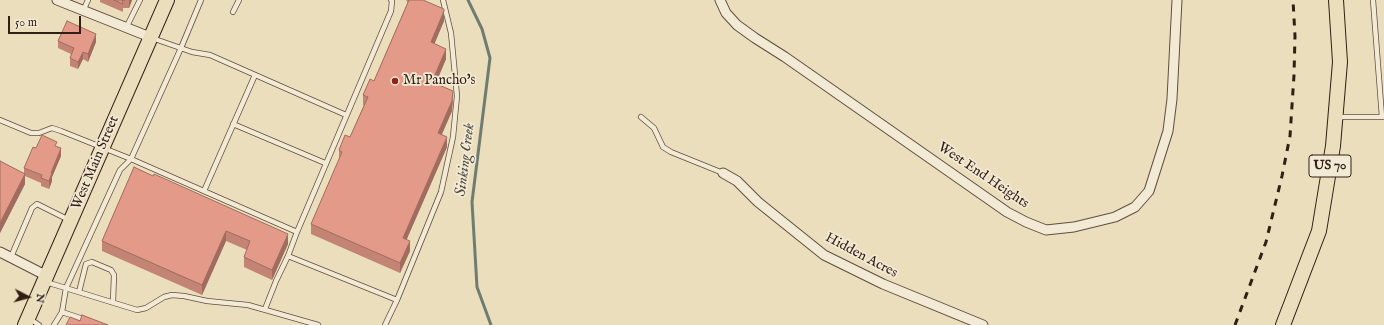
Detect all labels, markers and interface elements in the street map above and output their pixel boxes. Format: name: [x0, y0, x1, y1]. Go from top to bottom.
scale bar: [10, 8, 83, 34]
text: 50 m: [15, 15, 37, 30]
place label: Mr Pancho's: [403, 73, 476, 89]
marker: Mr Pancho's: [390, 76, 400, 86]
street label: West Main Street: [69, 114, 123, 212]
water label: Sinking Creek: [453, 122, 479, 198]
street label: West End Heights: [934, 139, 1032, 213]
road number: US 70: [1309, 155, 1351, 177]
street label: Hidden Acres: [822, 230, 900, 282]
north arrow: [8, 277, 48, 317]
text: N: [32, 293, 47, 304]

